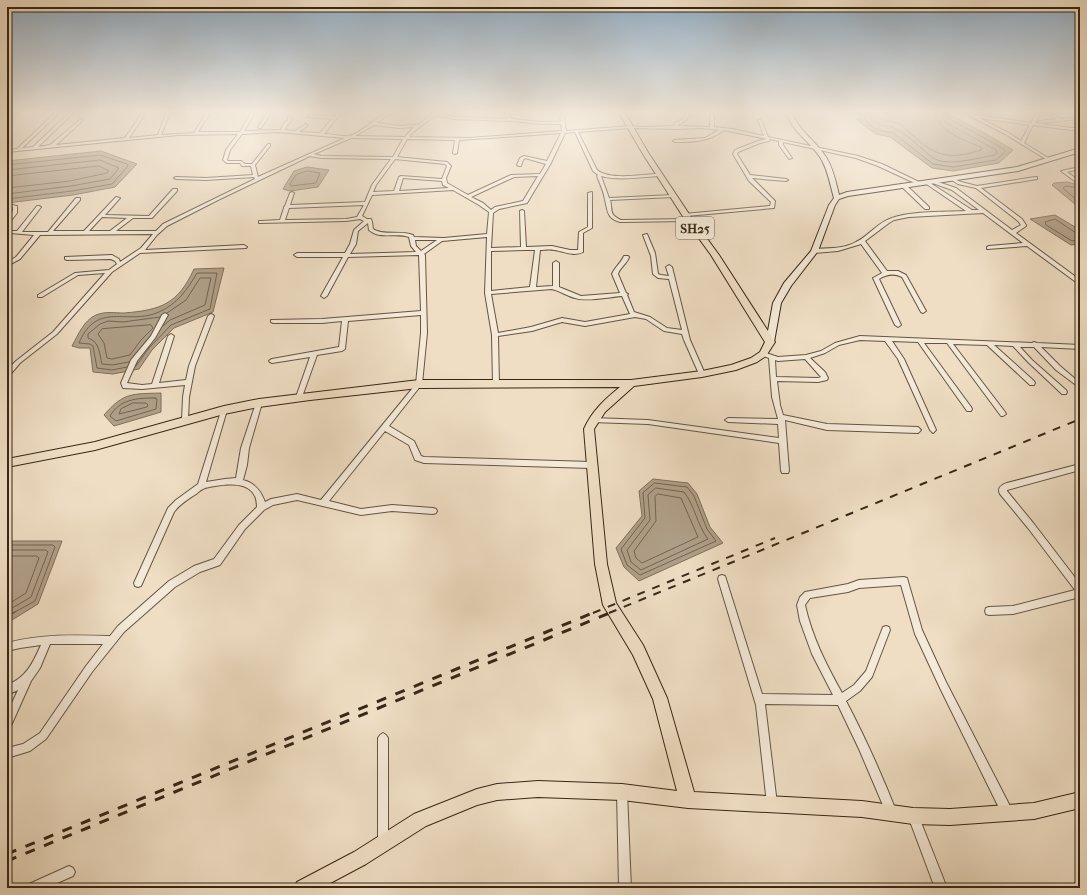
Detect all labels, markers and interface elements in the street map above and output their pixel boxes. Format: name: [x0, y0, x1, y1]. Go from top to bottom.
road number: SH25: [676, 217, 714, 239]

